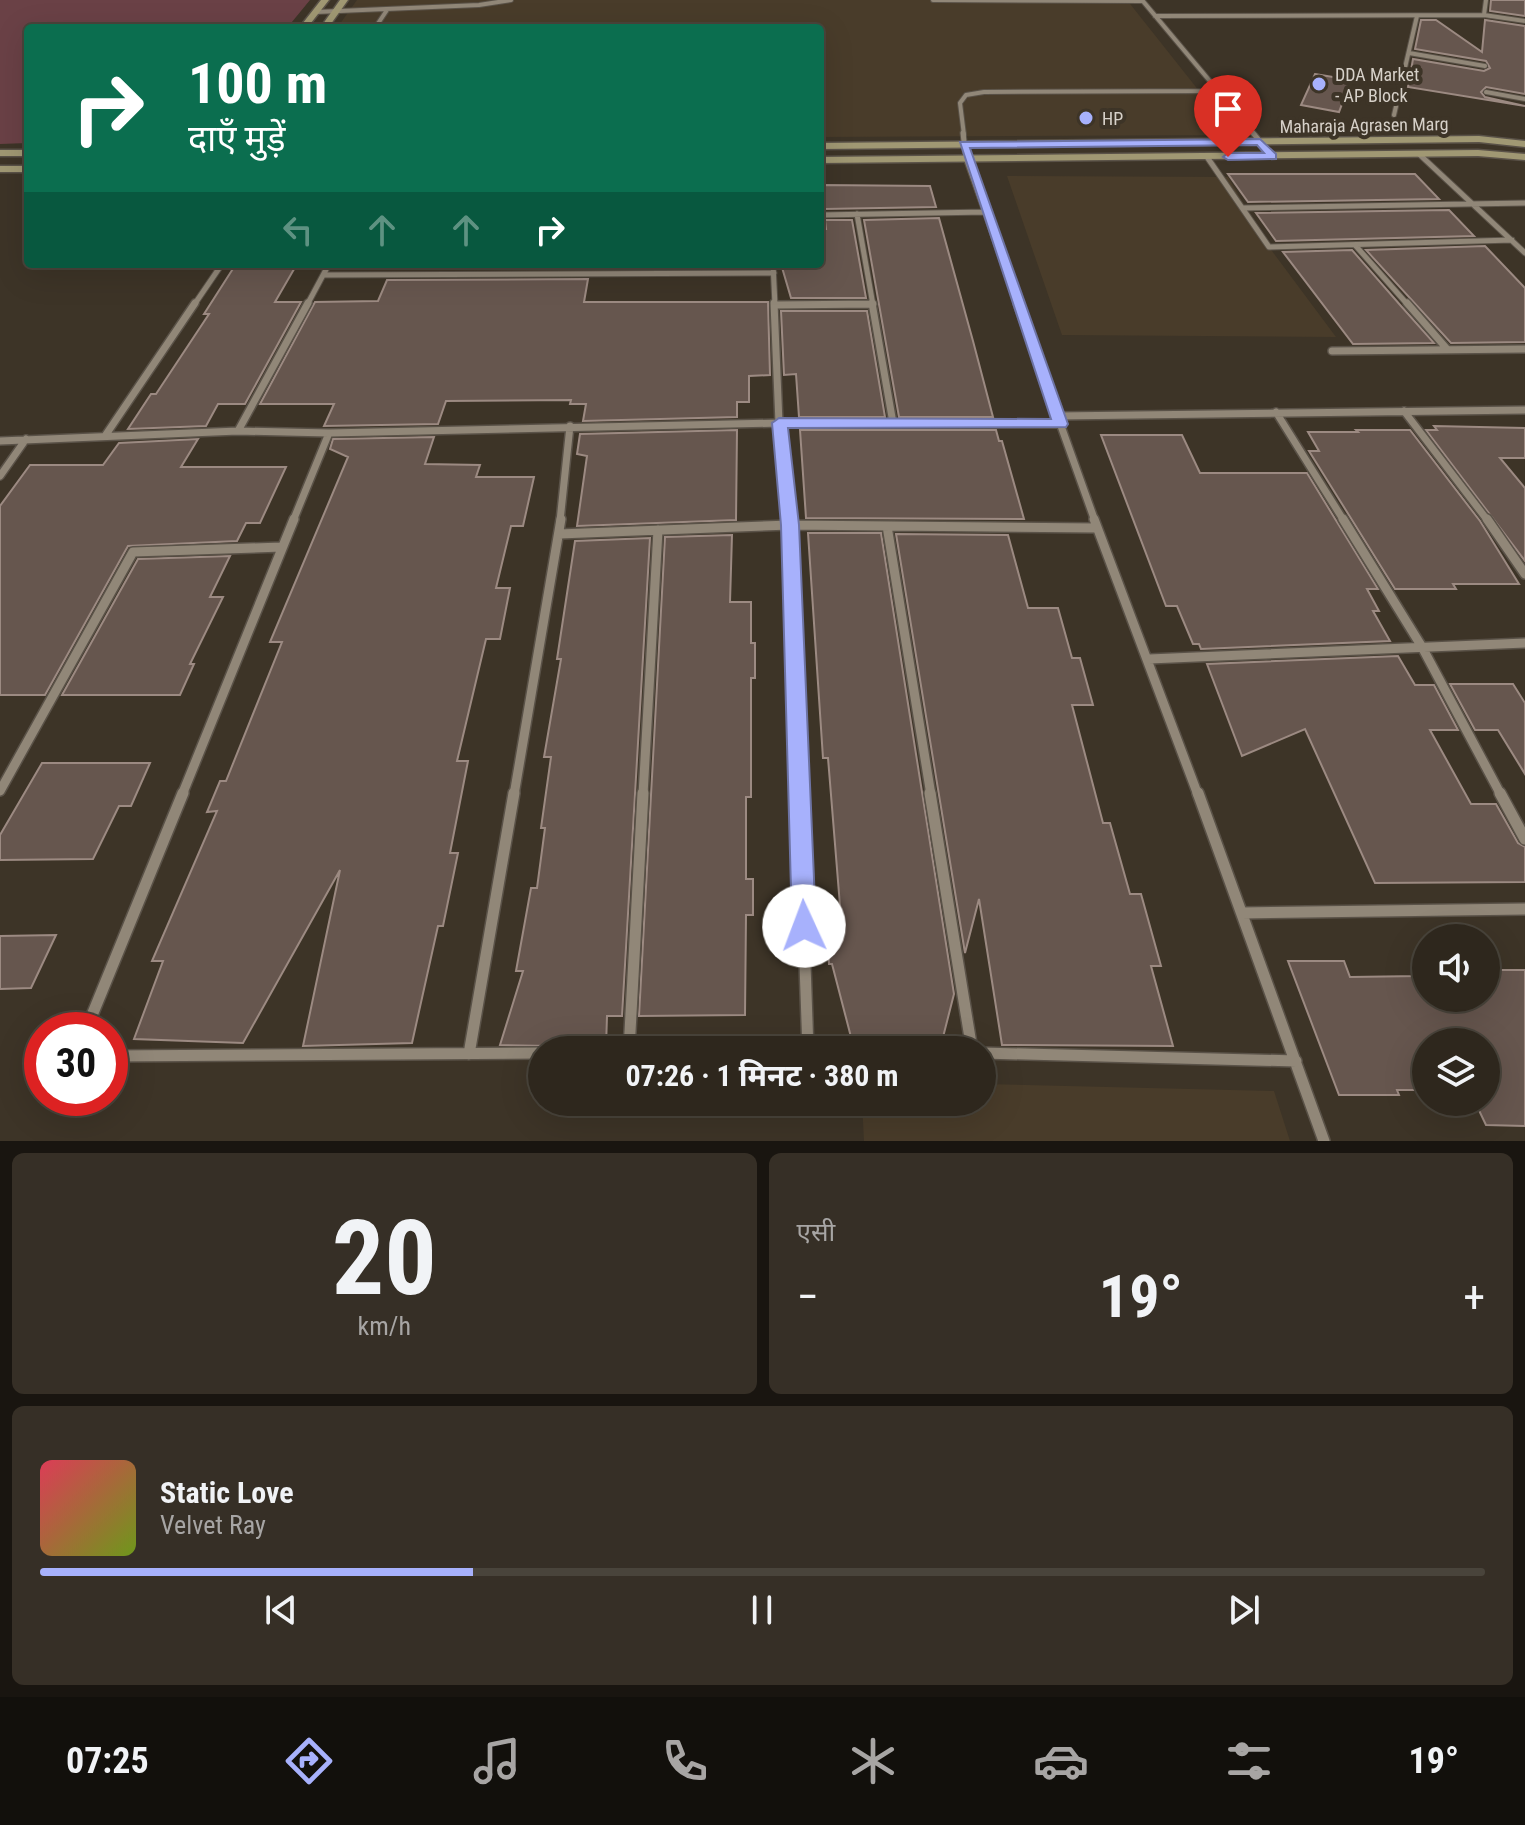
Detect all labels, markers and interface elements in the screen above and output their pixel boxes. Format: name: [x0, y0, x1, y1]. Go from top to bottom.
text: 100 m: [188, 51, 327, 117]
icon: right: [56, 56, 160, 160]
place label: DDA Market - AP Block: [1335, 64, 1419, 106]
pin: [1194, 75, 1262, 157]
marker: DDA Market - AP Block: [1310, 75, 1328, 93]
icon: arrive: [1206, 87, 1250, 131]
place label: HP: [1102, 108, 1123, 129]
marker: HP: [1077, 109, 1095, 127]
street label: Maharaja Agrasen Marg: [1279, 113, 1449, 137]
text: दाएँ मुड़ें: [188, 118, 285, 160]
icon: left: [276, 208, 320, 252]
icon: ahead: [360, 208, 404, 252]
icon: ahead: [444, 208, 488, 252]
icon: right: [528, 208, 572, 252]
position arrow: [762, 884, 846, 968]
map controls: [1412, 924, 1500, 1116]
button: sound: [1412, 924, 1500, 1012]
speed limit sign: 30: [24, 1012, 128, 1116]
button: layers: [1412, 1028, 1500, 1116]
text: 07:26 · 1 मिनट · 380 m: [625, 1058, 899, 1093]
text: 20: [332, 1198, 437, 1319]
text: एसी: [797, 1217, 835, 1247]
text: 19°: [1099, 1261, 1183, 1332]
text: −: [797, 1271, 819, 1323]
text: +: [1463, 1271, 1485, 1323]
text: km/h: [358, 1311, 411, 1341]
text: Static Love: [160, 1475, 294, 1510]
text: Velvet Ray: [160, 1510, 266, 1540]
icon: previous: [259, 1588, 303, 1632]
icon: pause: [740, 1588, 784, 1632]
icon: next: [1222, 1588, 1266, 1632]
icon: directions: [281, 1733, 337, 1789]
icon: music: [469, 1733, 525, 1789]
icon: phone: [657, 1733, 713, 1789]
icon: climate: [845, 1733, 901, 1789]
icon: car: [1033, 1733, 1089, 1789]
icon: filters: [1221, 1733, 1277, 1789]
text: 07:25: [66, 1740, 149, 1782]
text: 19°: [1409, 1740, 1459, 1782]

